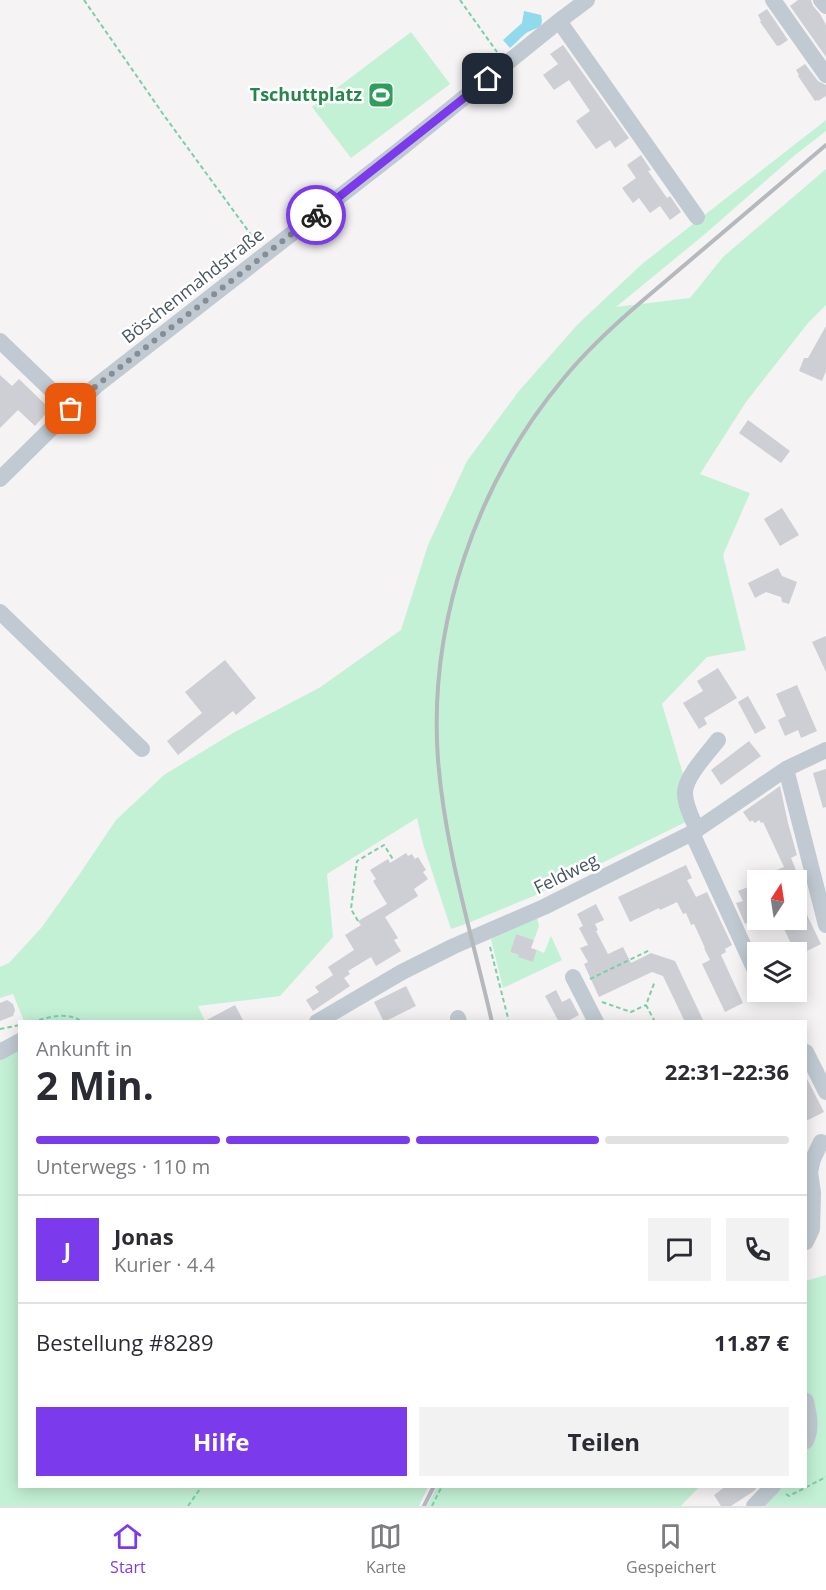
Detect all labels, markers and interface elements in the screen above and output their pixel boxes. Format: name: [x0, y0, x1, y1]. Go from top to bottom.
pin: [462, 53, 513, 104]
icon: home: [471, 62, 504, 95]
sports icon: Tschuttplatz: [366, 80, 396, 110]
place label: Tschuttplatz: [250, 82, 362, 106]
courier: [286, 185, 346, 245]
icon: bike: [300, 199, 333, 232]
street label: Böschenmahdstraße: [116, 222, 268, 348]
pin: [45, 383, 96, 434]
icon: bag: [54, 392, 87, 425]
street label: Feldweg: [529, 847, 602, 899]
north arrow: [747, 870, 807, 930]
map controls: [747, 870, 807, 1002]
button: layers: [747, 942, 807, 1002]
text: Ankunft in: [36, 1035, 132, 1062]
text: 22:31–22:36: [665, 1056, 789, 1086]
text: 2 Min.: [36, 1058, 154, 1111]
text: Unterwegs · 110 m: [36, 1153, 210, 1180]
button: chat: [648, 1218, 711, 1281]
button: phone: [726, 1218, 789, 1281]
text: Jonas: [114, 1221, 174, 1251]
text: J: [64, 1234, 71, 1264]
text: Kurier · 4.4: [114, 1251, 215, 1278]
text: Bestellung #8289: [36, 1327, 214, 1357]
text: 11.87 €: [714, 1327, 789, 1357]
button: Hilfe: [36, 1407, 407, 1476]
button: Teilen: [419, 1407, 789, 1476]
tab: Start: [110, 1520, 146, 1578]
tab: Karte: [366, 1520, 406, 1578]
tab: Gespeichert: [626, 1520, 716, 1578]

